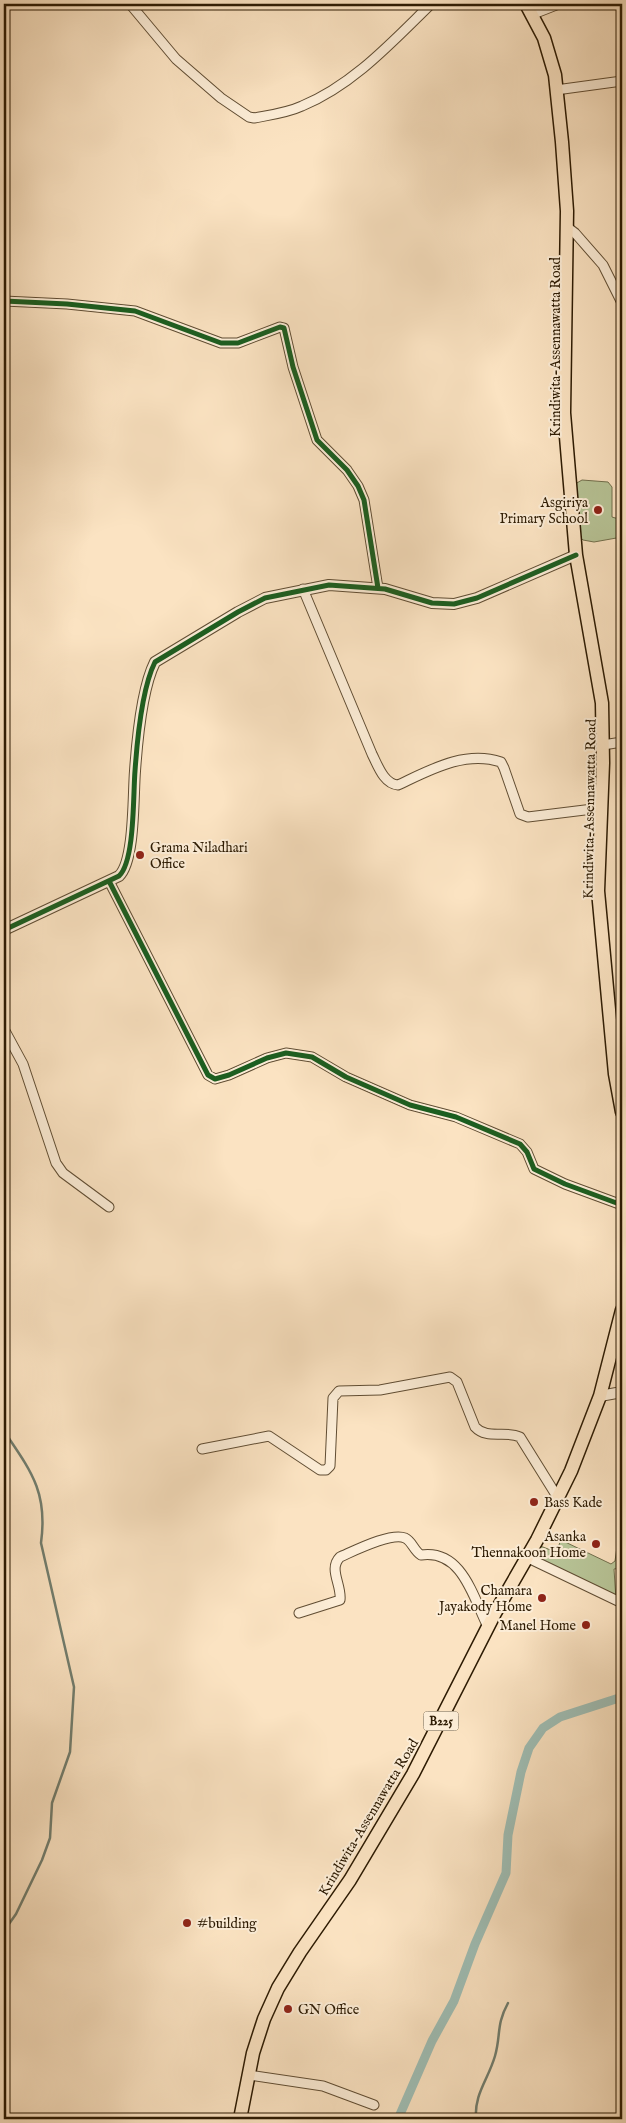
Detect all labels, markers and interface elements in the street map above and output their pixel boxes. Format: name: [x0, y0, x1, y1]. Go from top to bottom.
street label: Krindiwita-Assennawatta Road: [547, 256, 565, 437]
place label: Asgiriya Primary School: [500, 494, 589, 528]
marker: Asgiriya Primary School: [592, 504, 604, 516]
street label: Krindiwita-Assennawatta Road: [579, 718, 601, 899]
place label: Grama Niladhari Office: [150, 839, 248, 873]
marker: Grama Niladhari Office: [134, 849, 146, 861]
place label: Bass Kade: [544, 1494, 603, 1512]
marker: Bass Kade: [528, 1496, 540, 1508]
place label: Asanka Thennakoon Home: [471, 1528, 587, 1562]
marker: Asanka Thennakoon Home: [590, 1538, 602, 1550]
place label: Chamara Jayakody Home: [437, 1582, 533, 1616]
marker: Chamara Jayakody Home: [536, 1592, 548, 1604]
place label: Manel Home: [499, 1617, 577, 1635]
marker: Manel Home: [580, 1619, 592, 1631]
road number: B225: [424, 1712, 458, 1730]
street label: Krindiwita-Assennawatta Road: [315, 1735, 423, 1899]
place label: #building: [197, 1915, 257, 1933]
marker: #building: [181, 1917, 193, 1929]
place label: GN Office: [298, 2001, 360, 2019]
marker: GN Office: [282, 2003, 294, 2015]

